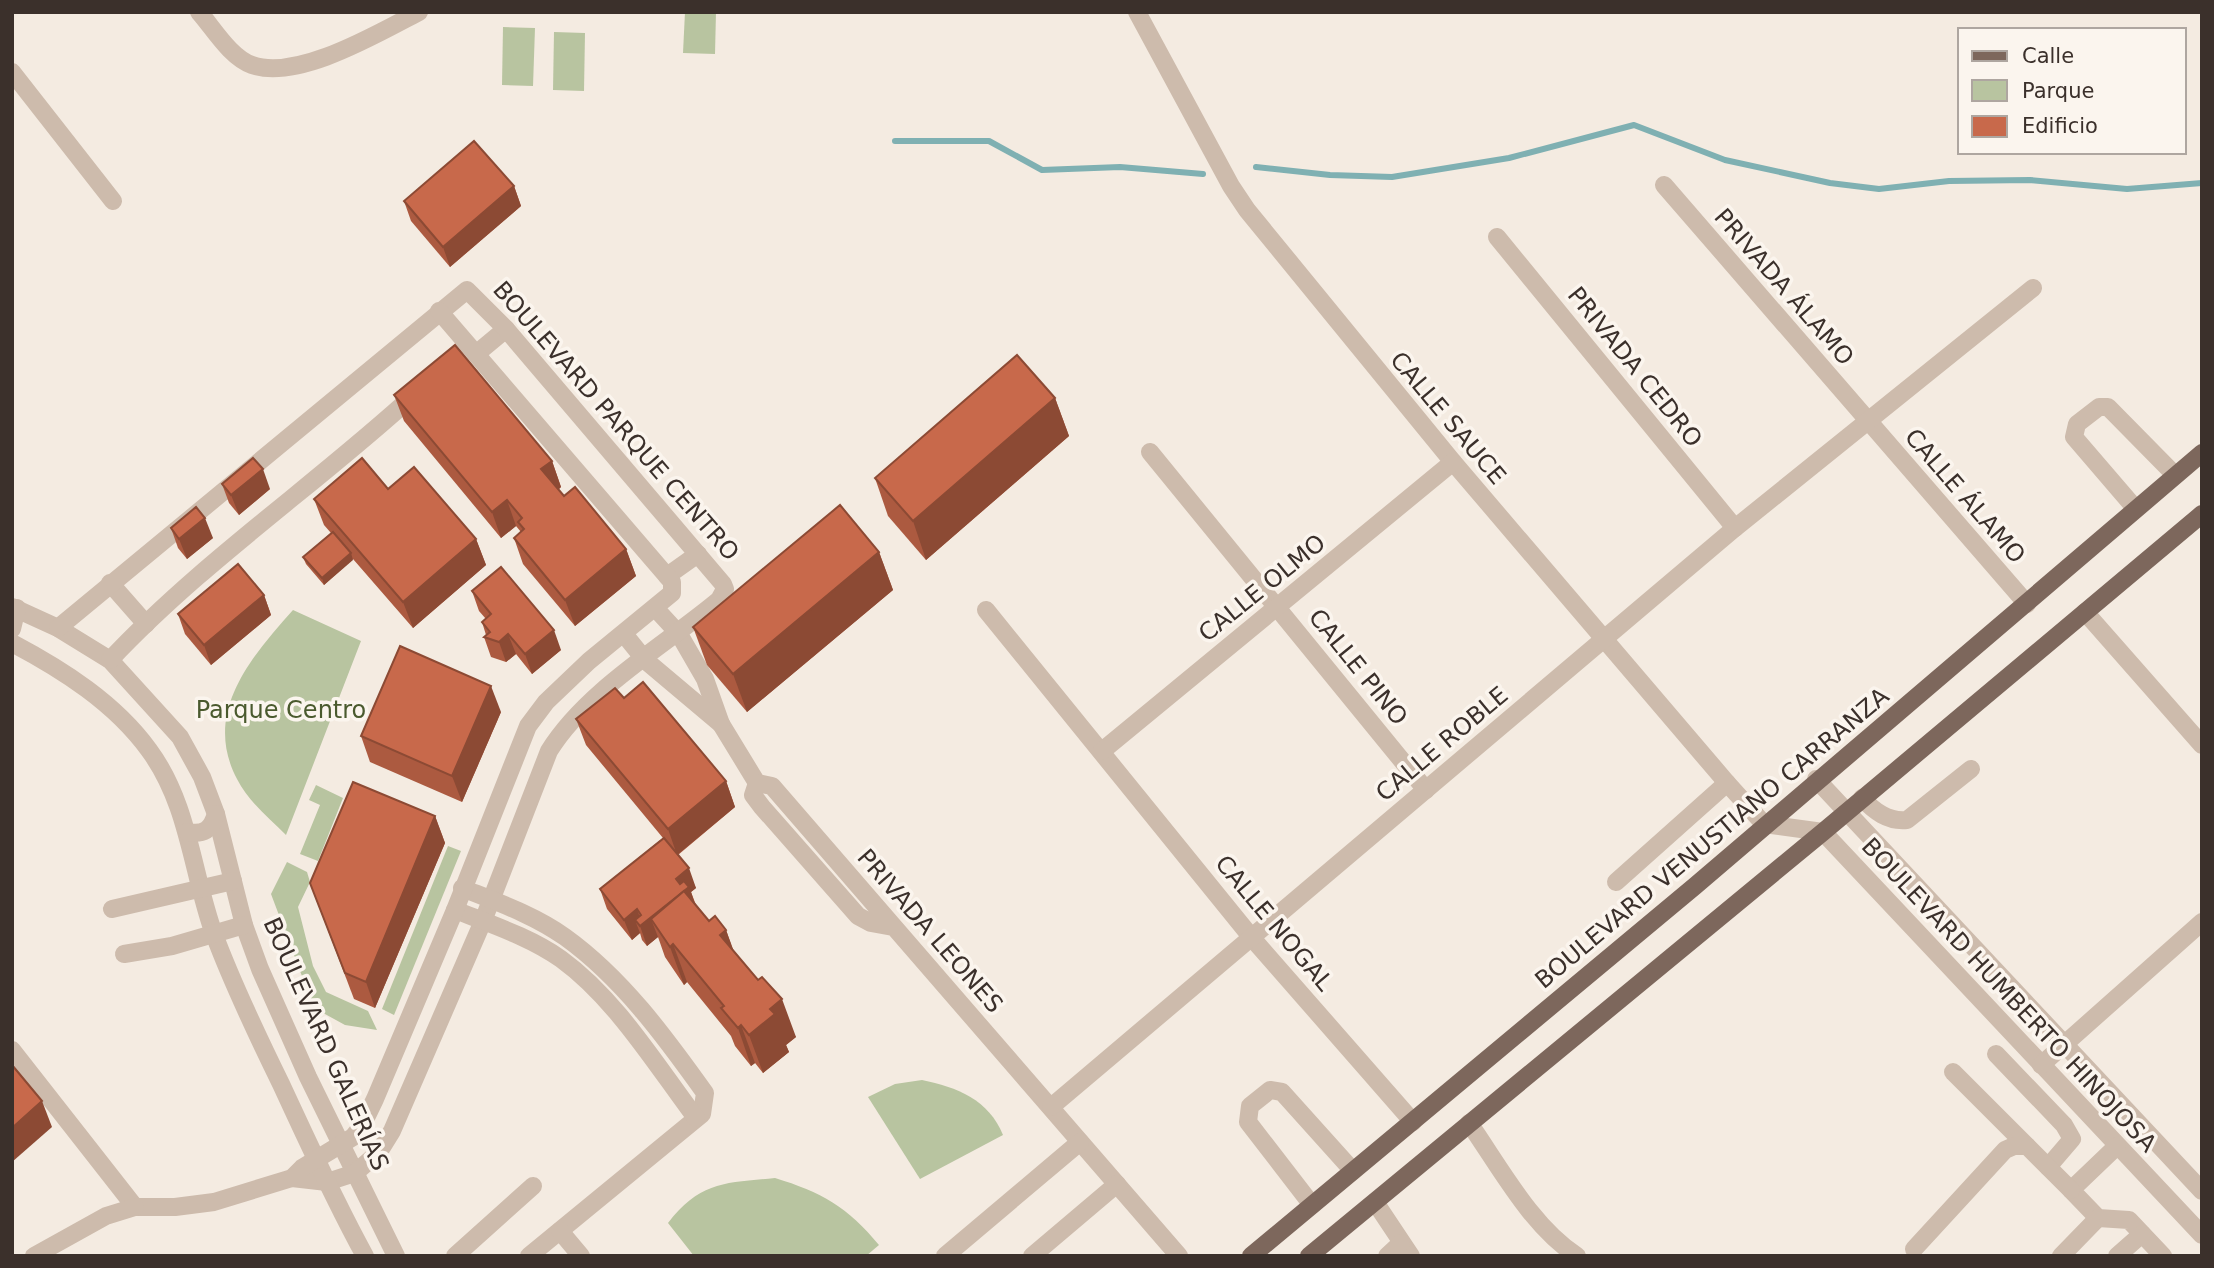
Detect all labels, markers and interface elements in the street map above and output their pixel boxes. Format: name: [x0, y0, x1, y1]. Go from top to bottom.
legend: [1958, 28, 2186, 154]
text: Calle: [2022, 44, 2074, 68]
text: Parque: [2022, 79, 2094, 103]
text: Edificio: [2022, 114, 2098, 138]
street label: PRIVADA ÁLAMO: [1708, 202, 1860, 371]
street label: BOULEVARD PARQUE CENTRO: [487, 276, 745, 566]
street label: PRIVADA CEDRO: [1562, 281, 1708, 453]
street label: CALLE SAUCE: [1384, 346, 1512, 490]
street label: CALLE ÁLAMO: [1899, 422, 2032, 569]
street label: CALLE OLMO: [1193, 528, 1331, 648]
street label: CALLE PINO: [1303, 603, 1413, 731]
street label: CALLE ROBLE: [1370, 681, 1514, 807]
street label: BOULEVARD VENUSTIANO CARRANZA: [1530, 681, 1895, 994]
park label: Parque Centro: [196, 696, 366, 724]
street label: BOULEVARD HUMBERTO HINOJOSA: [1856, 832, 2163, 1158]
street label: PRIVADA LEONES: [851, 844, 1009, 1018]
street label: CALLE NOGAL: [1209, 850, 1339, 997]
street label: BOULEVARD GALERÍAS: [257, 913, 395, 1175]

